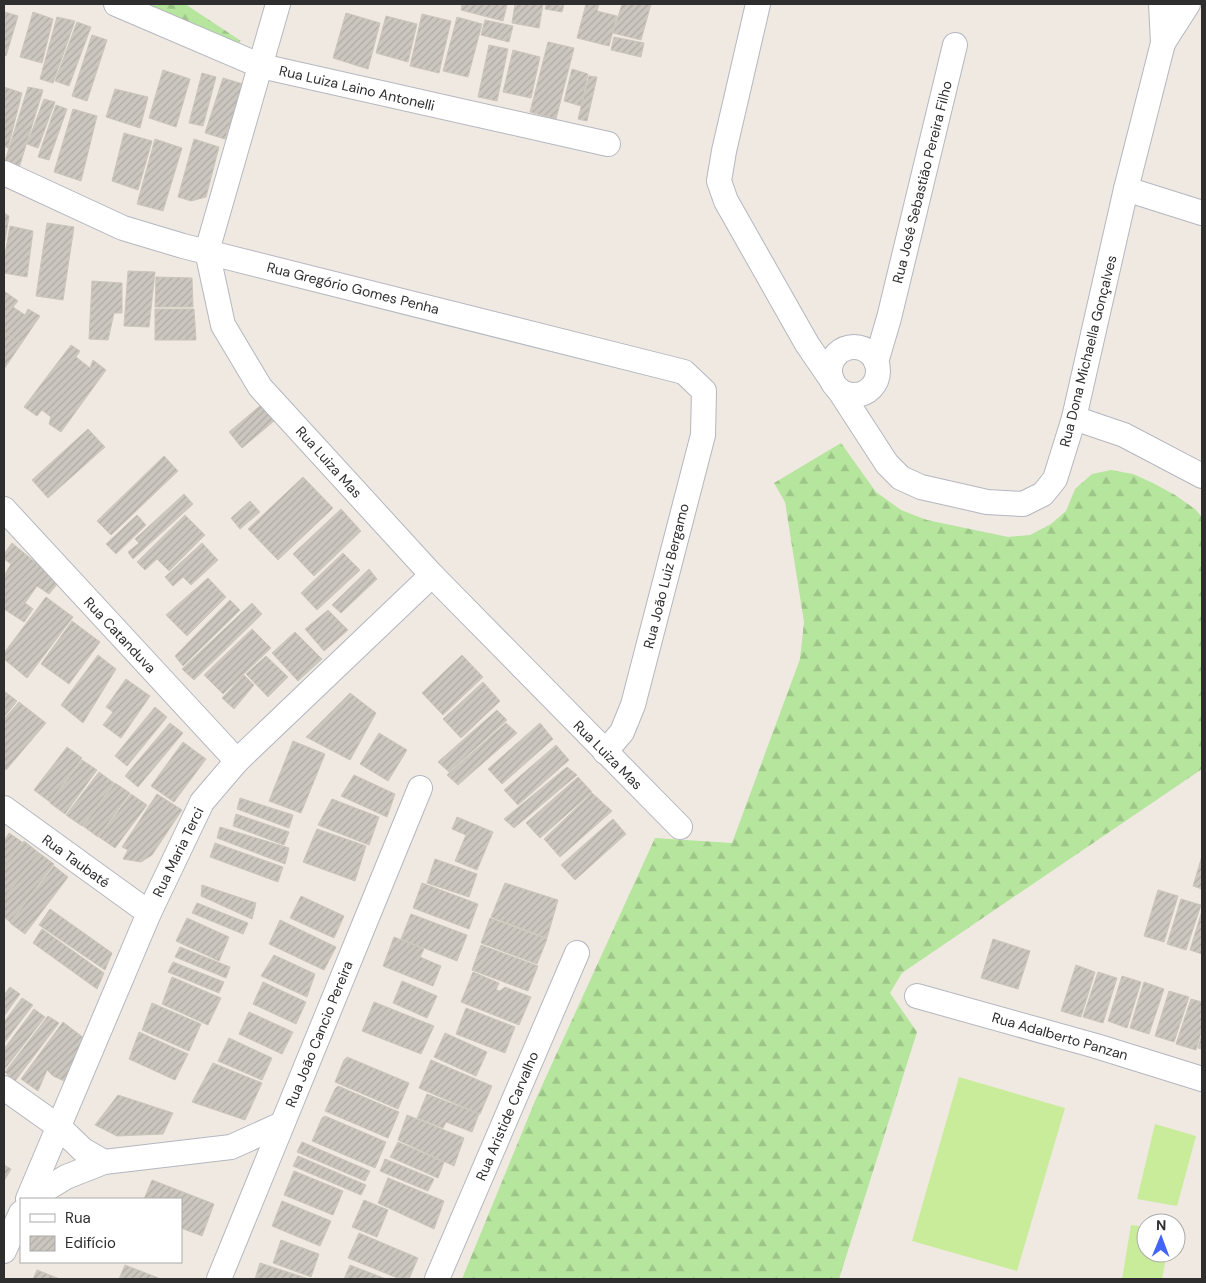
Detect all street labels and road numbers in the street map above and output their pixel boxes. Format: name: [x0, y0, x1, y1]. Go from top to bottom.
street label: Rua Luiza Laino Antonelli: [277, 61, 437, 115]
street label: Rua José Sebastião Pereira Filho: [888, 79, 956, 285]
street label: Rua Dona Michaella Gonçalves: [1055, 253, 1121, 449]
street label: Rua Gregório Gomes Penha: [265, 258, 441, 318]
street label: Rua Luiza Mas: [292, 422, 366, 502]
street label: Rua João Luiz Bergamo: [639, 501, 693, 651]
street label: Rua Catanduva: [80, 593, 160, 677]
street label: Rua Luiza Mas: [570, 717, 646, 793]
street label: Rua Maria Terci: [148, 804, 208, 900]
street label: Rua Taubaté: [39, 830, 114, 892]
street label: Rua João Cancio Pereira: [281, 958, 357, 1110]
street label: Rua Adalberto Panzan: [990, 1008, 1130, 1064]
street label: Rua Aristide Carvalho: [472, 1049, 542, 1183]

